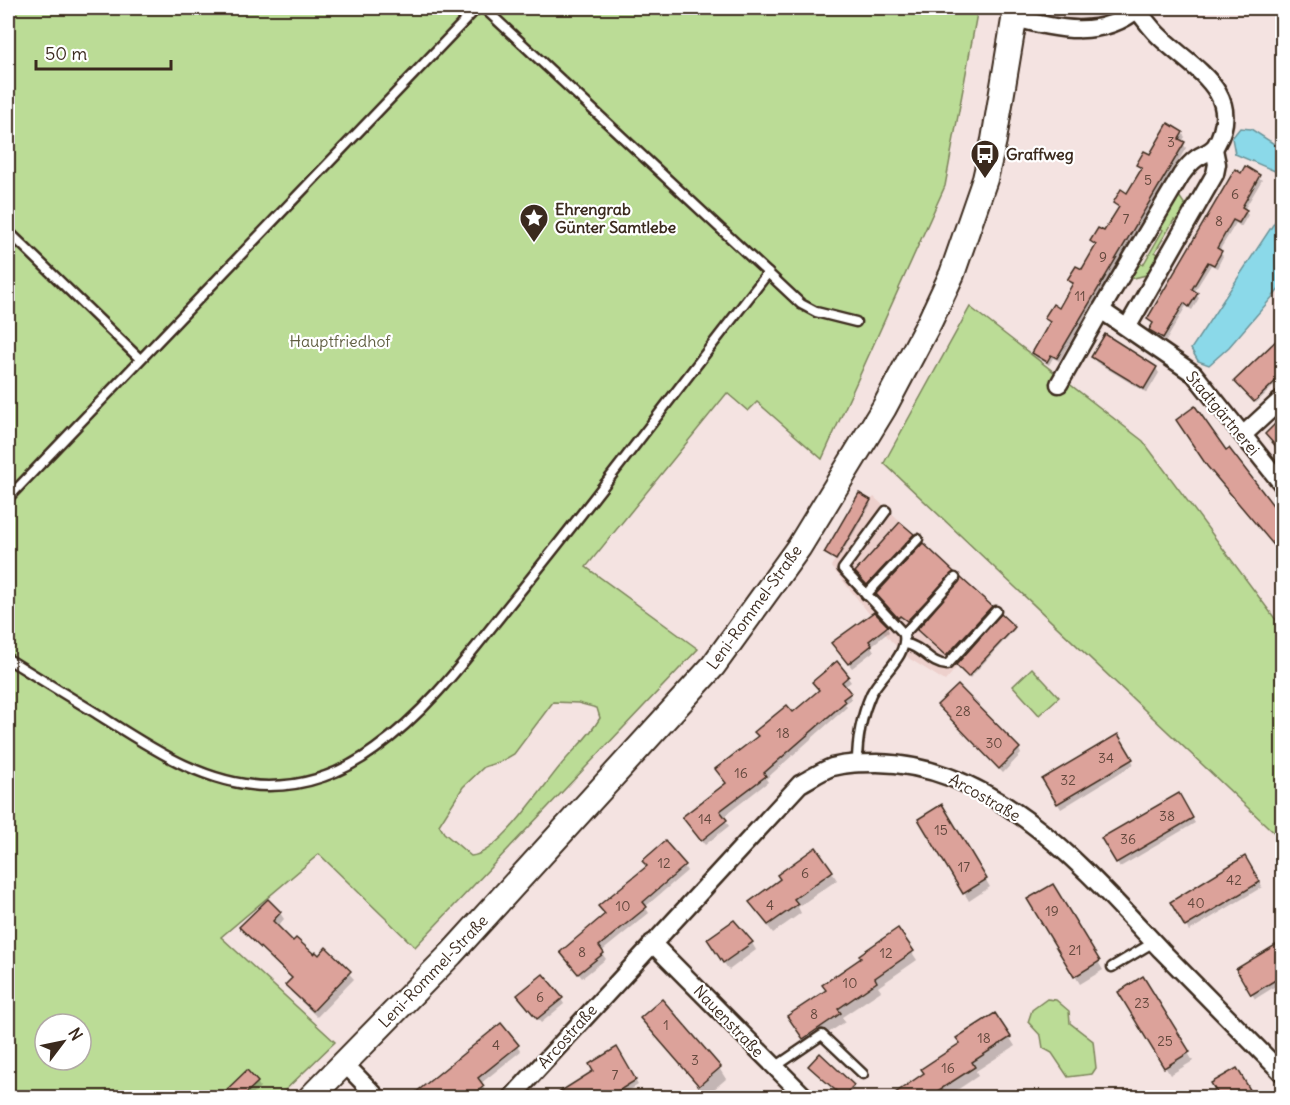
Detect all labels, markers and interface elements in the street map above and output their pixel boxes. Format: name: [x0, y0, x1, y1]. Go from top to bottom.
scale bar: [36, 33, 171, 71]
text: 50 m: [45, 42, 87, 65]
house number: 3: [1167, 133, 1175, 151]
bus stop icon: Graffweg: [969, 138, 1001, 180]
place label: Graffweg: [1006, 144, 1074, 165]
house number: 5: [1144, 171, 1152, 189]
house number: 6: [1231, 185, 1239, 203]
place label: Ehrengrab Günter Samtlebe: [555, 199, 677, 237]
place icon: Ehrengrab Günter Samtlebe: [518, 202, 550, 244]
house number: 7: [1123, 210, 1130, 228]
house number: 8: [1215, 212, 1223, 230]
house number: 9: [1099, 248, 1107, 266]
house number: 11: [1074, 287, 1086, 305]
park label: Hauptfriedhof: [289, 331, 391, 351]
street label: Stadtgärtnerei: [1182, 367, 1264, 459]
street label: Leni-Rommel-Straße: [702, 541, 806, 673]
house number: 28: [955, 702, 971, 720]
house number: 18: [776, 724, 790, 742]
house number: 30: [985, 734, 1003, 752]
house number: 34: [1098, 749, 1114, 767]
house number: 16: [734, 764, 748, 782]
street label: Arcostraße: [946, 769, 1024, 825]
house number: 32: [1060, 771, 1076, 789]
house number: 38: [1159, 807, 1175, 825]
house number: 14: [698, 810, 712, 828]
house number: 15: [934, 821, 948, 839]
house number: 36: [1120, 830, 1136, 848]
house number: 12: [657, 854, 671, 872]
house number: 17: [958, 858, 970, 876]
house number: 6: [801, 864, 809, 882]
house number: 42: [1226, 871, 1242, 889]
house number: 40: [1187, 894, 1205, 912]
house number: 4: [766, 896, 774, 914]
house number: 10: [616, 897, 630, 915]
house number: 19: [1045, 902, 1059, 920]
street label: Leni-Rommel-Straße: [374, 910, 492, 1032]
house number: 21: [1068, 941, 1082, 959]
house number: 8: [578, 943, 586, 961]
house number: 12: [879, 944, 893, 962]
house number: 10: [843, 974, 857, 992]
street label: Nauenstraße: [690, 981, 768, 1061]
house number: 6: [536, 988, 544, 1006]
house number: 23: [1134, 994, 1150, 1012]
street label: Arcostraße: [533, 1000, 601, 1072]
house number: 8: [810, 1005, 818, 1023]
north arrow: [33, 1012, 93, 1072]
house number: 1: [663, 1016, 669, 1034]
text: N: [64, 1024, 87, 1044]
house number: 18: [977, 1029, 991, 1047]
house number: 25: [1157, 1032, 1173, 1050]
house number: 4: [492, 1036, 500, 1054]
house number: 3: [691, 1051, 699, 1069]
house number: 16: [941, 1059, 955, 1077]
house number: 7: [612, 1066, 619, 1084]

